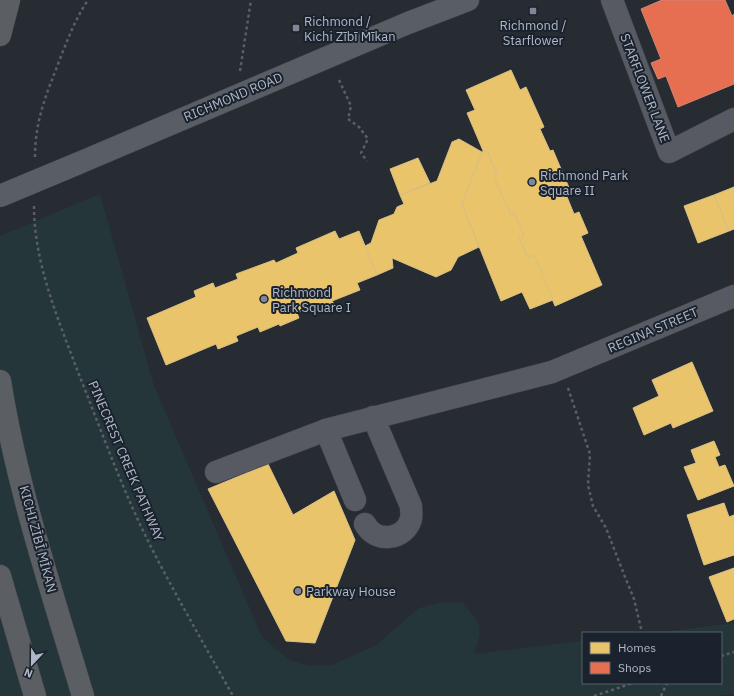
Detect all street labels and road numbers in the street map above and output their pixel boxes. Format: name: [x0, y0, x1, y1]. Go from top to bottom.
street label: STARFLOWER LANE: [616, 31, 674, 145]
street label: RICHMOND ROAD: [181, 69, 285, 125]
street label: REGINA STREET: [605, 303, 701, 357]
street label: PINECREST CREEK PATHWAY: [84, 378, 168, 544]
street label: KICHI ZĪBĪ MĪKAN: [16, 484, 60, 594]

